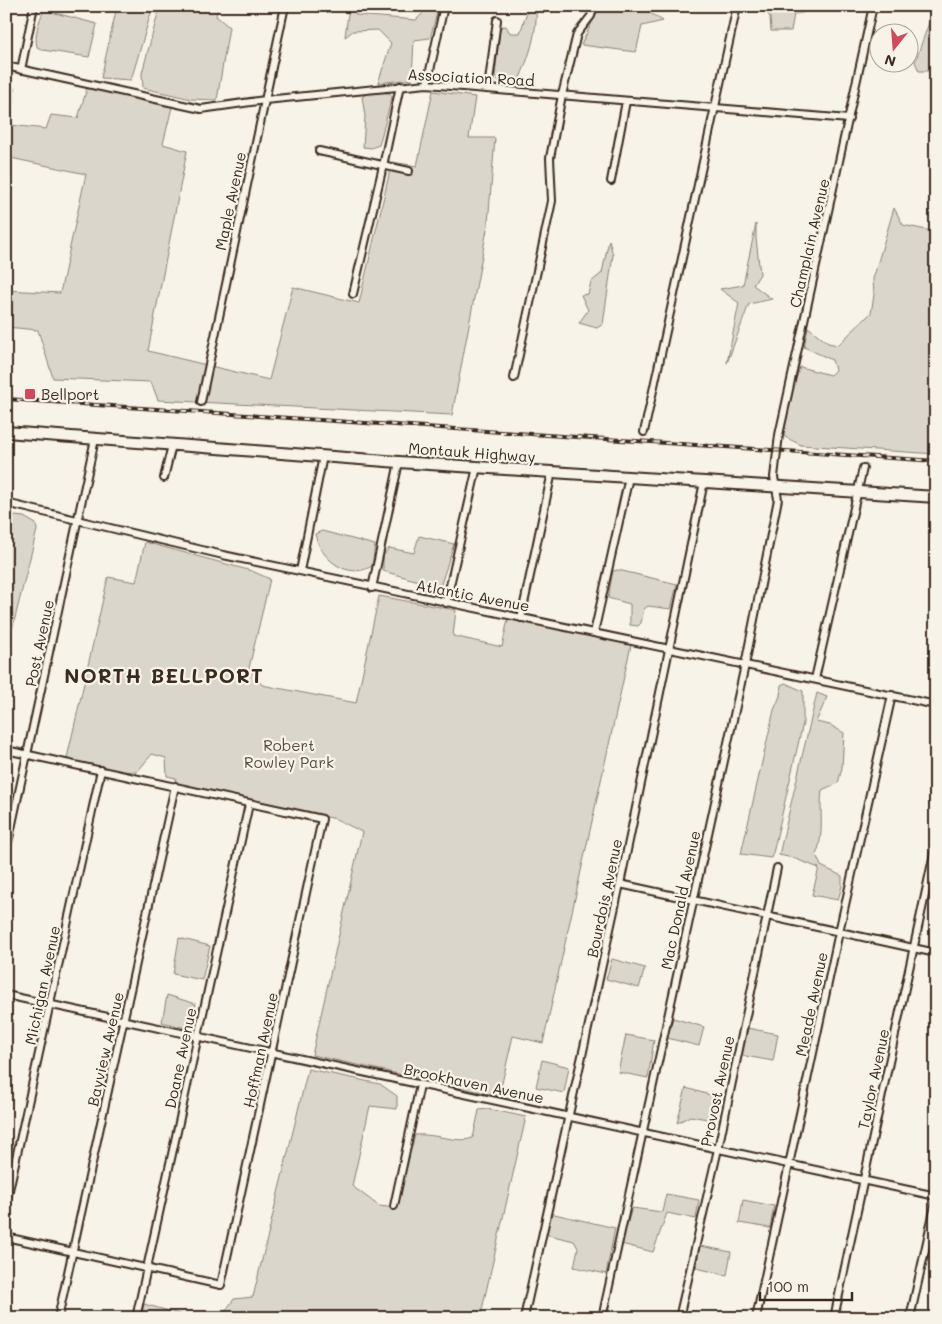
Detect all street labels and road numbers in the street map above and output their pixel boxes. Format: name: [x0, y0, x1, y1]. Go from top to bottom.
street label: Association Road: [407, 64, 535, 90]
street label: Maple Avenue: [210, 150, 250, 252]
street label: Champlain Avenue: [784, 176, 834, 310]
street label: Montauk Highway: [408, 438, 536, 466]
street label: Atlantic Avenue: [415, 574, 531, 616]
street label: Post Avenue: [20, 598, 58, 688]
street label: Mac Donald Avenue: [655, 829, 705, 971]
street label: Bourdois Avenue: [582, 837, 626, 959]
street label: Michigan Avenue: [20, 924, 64, 1046]
street label: Meade Avenue: [790, 950, 832, 1058]
street label: Bayview Avenue: [82, 990, 128, 1108]
street label: Hoffman Avenue: [238, 990, 282, 1110]
street label: Doane Avenue: [160, 1006, 200, 1110]
street label: Taylor Avenue: [853, 1027, 893, 1131]
street label: Provost Avenue: [695, 1034, 739, 1148]
street label: Brookhaven Avenue: [402, 1058, 546, 1108]

